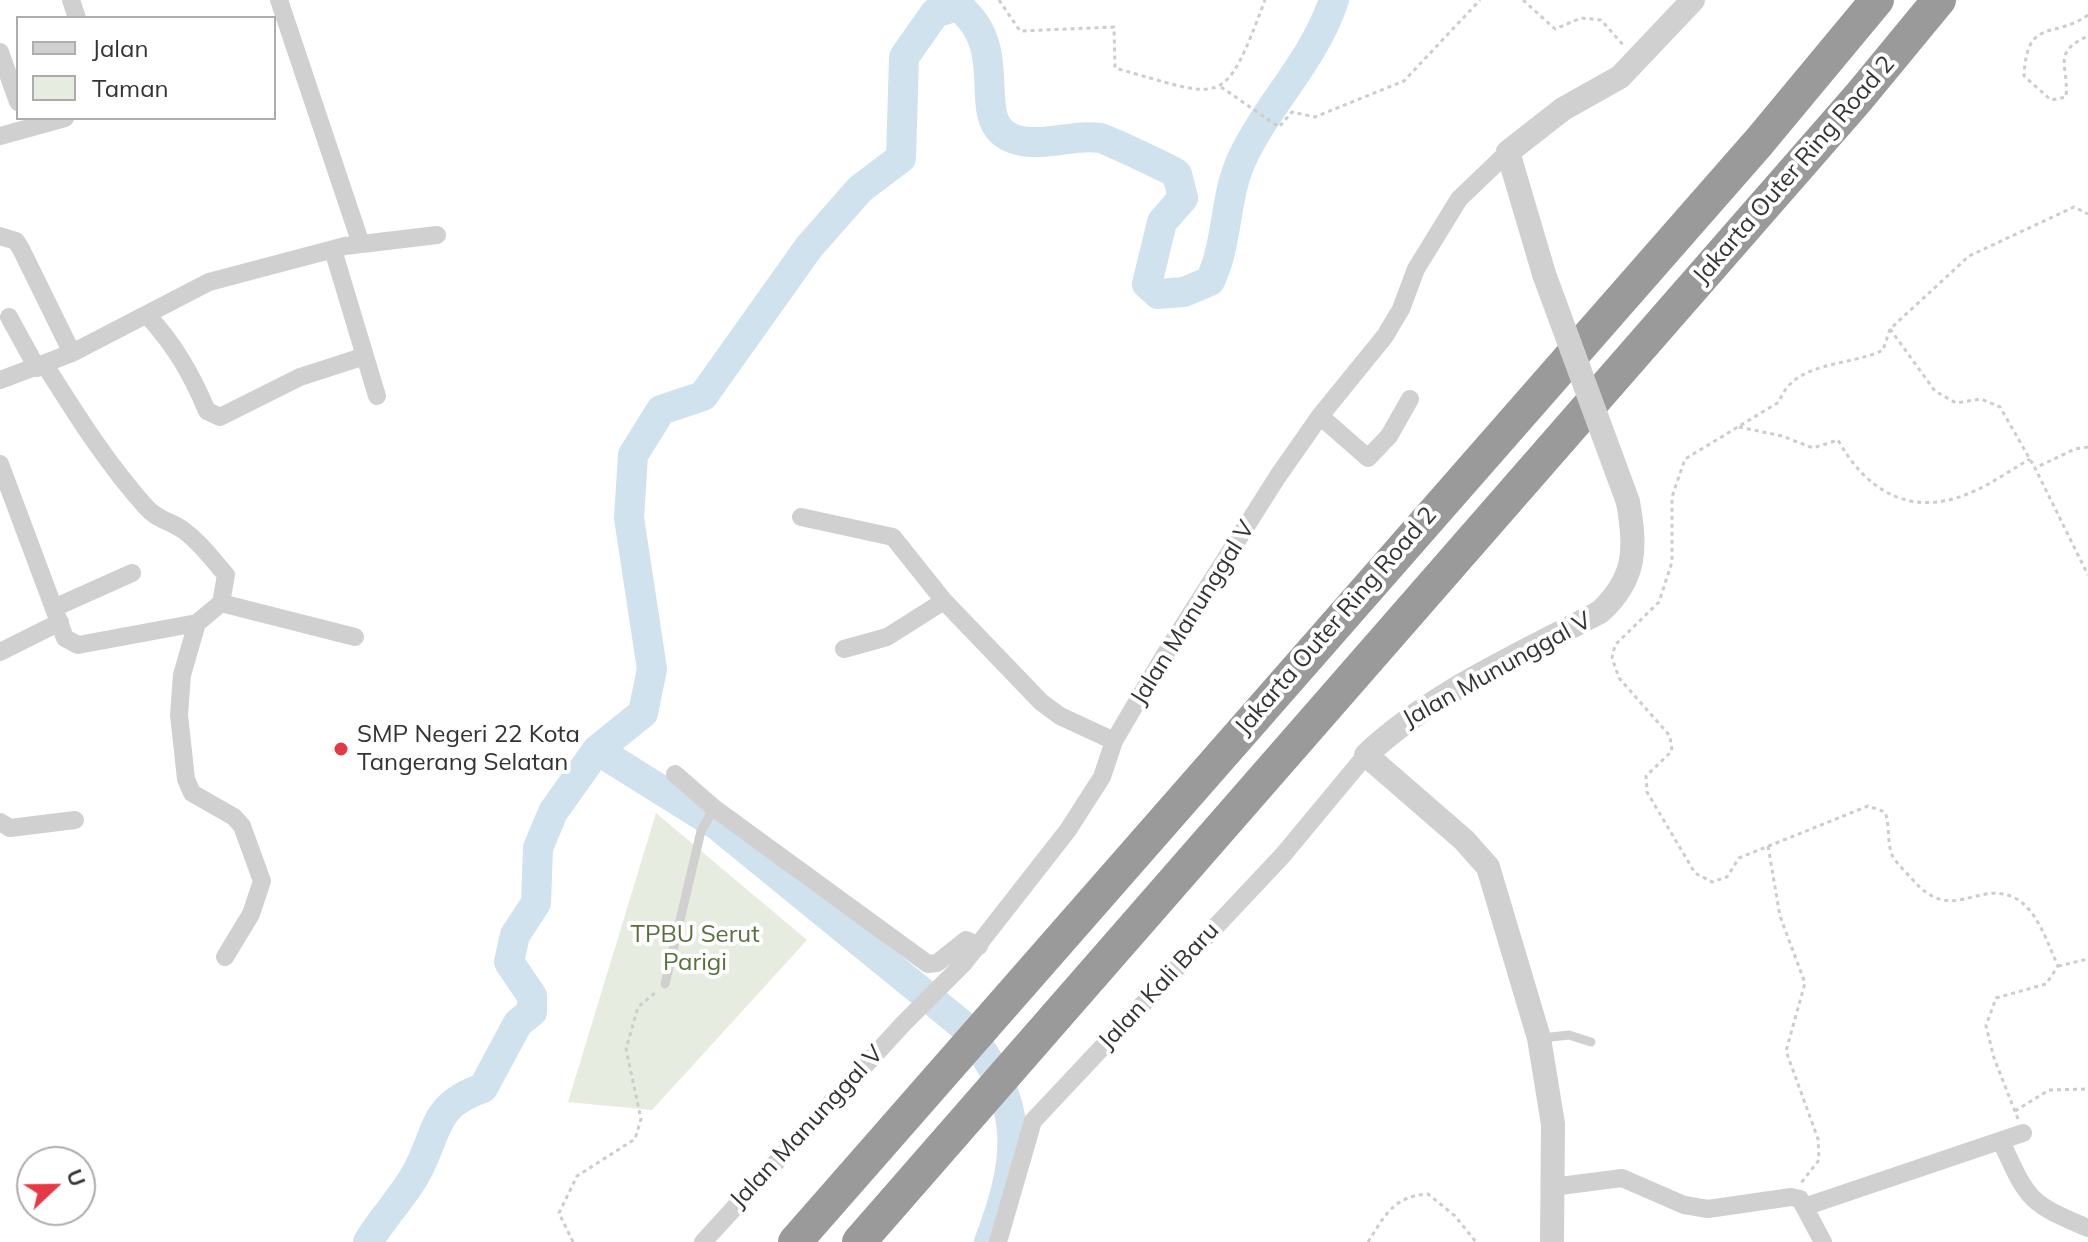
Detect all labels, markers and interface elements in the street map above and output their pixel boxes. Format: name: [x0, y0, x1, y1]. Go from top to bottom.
legend: [16, 16, 276, 120]
text: Jalan: [92, 33, 148, 63]
street label: Jakarta Outer Ring Road 2: [1687, 50, 1901, 290]
text: Taman: [92, 73, 169, 103]
street label: Jakarta Outer Ring Road 2: [1229, 501, 1443, 741]
street label: Jalan Manunggal V: [1125, 516, 1261, 710]
street label: Jalan Mununggal V: [1398, 606, 1596, 734]
place label: SMP Negeri 22 Kota Tangerang Selatan: [357, 721, 580, 777]
marker: SMP Negeri 22 Kota Tangerang Selatan: [332, 740, 350, 758]
street label: Jalan Kali Baru: [1093, 916, 1225, 1056]
park label: TPBU Serut Parigi: [630, 921, 760, 977]
street label: Jalan Manunggal V: [724, 1040, 890, 1214]
north arrow: [16, 1146, 96, 1226]
text: U: [60, 1165, 92, 1191]

